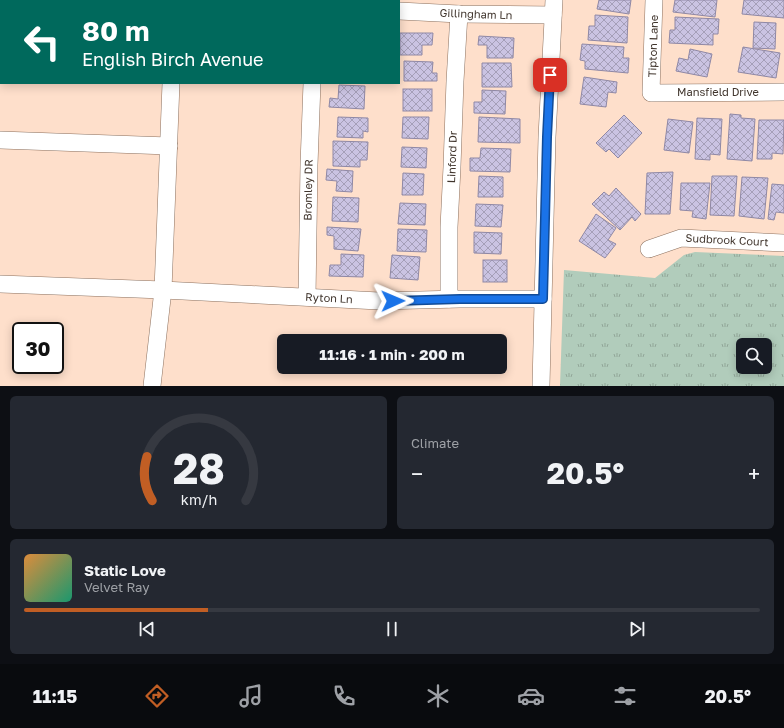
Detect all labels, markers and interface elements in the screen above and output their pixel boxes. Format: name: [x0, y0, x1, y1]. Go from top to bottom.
street label: Gillingham Ln: [439, 6, 513, 21]
text: 80 m: [82, 14, 150, 47]
street label: Tipton Lane: [645, 14, 660, 78]
icon: left: [16, 16, 68, 68]
text: English Birch Avenue: [82, 48, 263, 70]
pin: [533, 58, 567, 92]
icon: arrive: [539, 64, 561, 86]
street label: Mansfield Drive: [677, 85, 759, 98]
street label: Linford Dr: [444, 130, 459, 183]
street label: Bromley DR: [300, 159, 315, 221]
street label: Sudbrook Court: [685, 231, 769, 248]
position arrow: [372, 280, 414, 322]
street label: Ryton Ln: [305, 290, 353, 305]
speed limit sign: 30: [12, 322, 64, 374]
map controls: [736, 338, 772, 374]
button: search: [736, 338, 772, 374]
text: 11:16 · 1 min · 200 m: [319, 345, 465, 363]
text: Climate: [411, 435, 459, 451]
text: 28: [173, 442, 225, 492]
text: 20.5°: [547, 455, 624, 491]
text: −: [411, 460, 423, 487]
text: +: [748, 460, 760, 487]
text: km/h: [180, 490, 217, 507]
text: Static Love: [84, 561, 166, 579]
text: Velvet Ray: [84, 579, 149, 595]
icon: previous: [136, 618, 158, 640]
icon: pause: [381, 618, 403, 640]
icon: next: [626, 618, 648, 640]
icon: directions: [143, 682, 171, 710]
icon: music: [237, 682, 265, 710]
icon: phone: [330, 682, 358, 710]
icon: climate: [424, 682, 452, 710]
icon: car: [517, 682, 545, 710]
icon: filters: [611, 682, 639, 710]
text: 11:15: [33, 685, 77, 707]
text: 20.5°: [705, 685, 751, 707]

